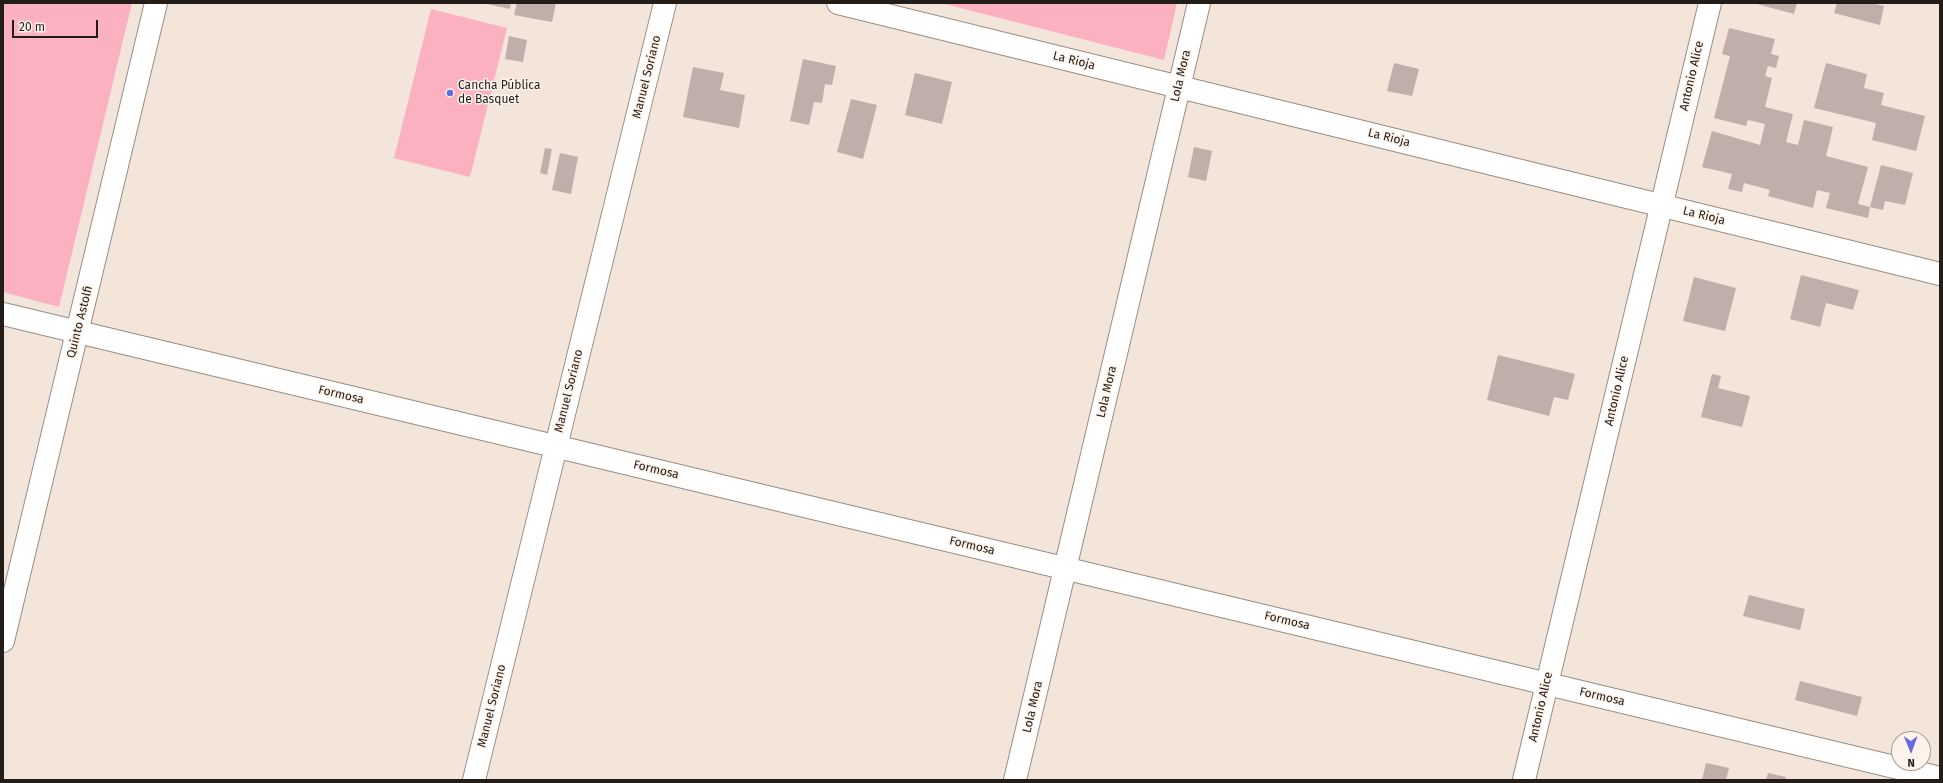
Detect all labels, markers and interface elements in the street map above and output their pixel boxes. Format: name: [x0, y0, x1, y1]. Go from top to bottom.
scale bar: [14, 12, 100, 38]
text: 20 m: [19, 20, 45, 34]
street label: Manuel Soriano: [630, 34, 664, 120]
street label: Antonio Alice: [1677, 40, 1707, 112]
street label: La Rioja: [1051, 49, 1097, 73]
street label: Lola Mora: [1168, 49, 1194, 103]
place label: Cancha Pública de Basquet: [458, 79, 540, 107]
marker: Cancha Pública de Basquet: [445, 88, 455, 98]
street label: La Rioja: [1366, 126, 1412, 150]
street label: La Rioja: [1681, 204, 1727, 228]
street label: Quinto Astolfi: [64, 284, 96, 360]
street label: Manuel Soriano: [552, 348, 586, 434]
street label: Antonio Alice: [1602, 355, 1632, 427]
street label: Lola Mora: [1094, 365, 1120, 419]
street label: Formosa: [317, 383, 365, 407]
street label: Formosa: [632, 458, 680, 482]
street label: Formosa: [948, 534, 996, 558]
street label: Formosa: [1263, 609, 1311, 633]
street label: Manuel Soriano: [475, 663, 509, 749]
street label: Antonio Alice: [1526, 671, 1556, 743]
street label: Lola Mora: [1020, 680, 1046, 734]
street label: Formosa: [1578, 685, 1626, 709]
north arrow: [1891, 731, 1931, 771]
text: N: [1907, 756, 1915, 769]

